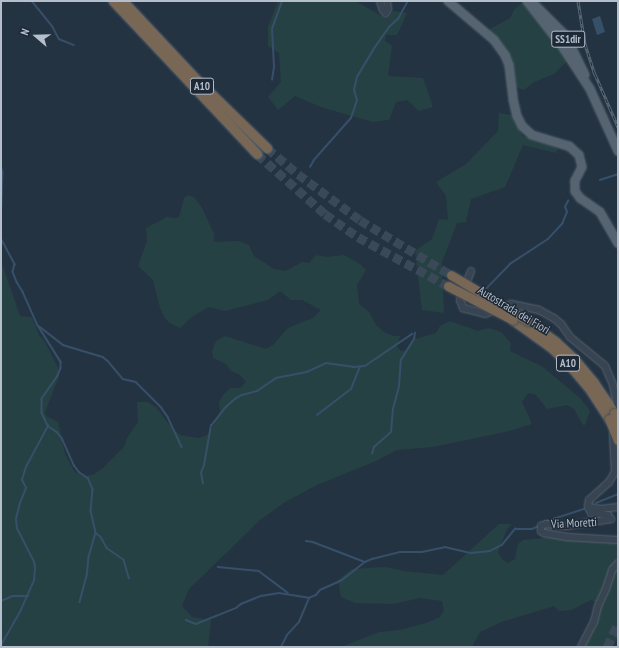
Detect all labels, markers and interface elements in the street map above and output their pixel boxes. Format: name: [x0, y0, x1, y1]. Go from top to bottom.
north arrow: [16, 16, 56, 56]
text: N: [17, 27, 32, 37]
road number: SS1dir: [551, 30, 585, 48]
road number: A10: [189, 77, 215, 95]
street label: Autostrada dei Fiori: [475, 283, 553, 337]
road number: A10: [555, 354, 581, 372]
street label: Via Moretti: [551, 515, 597, 531]

